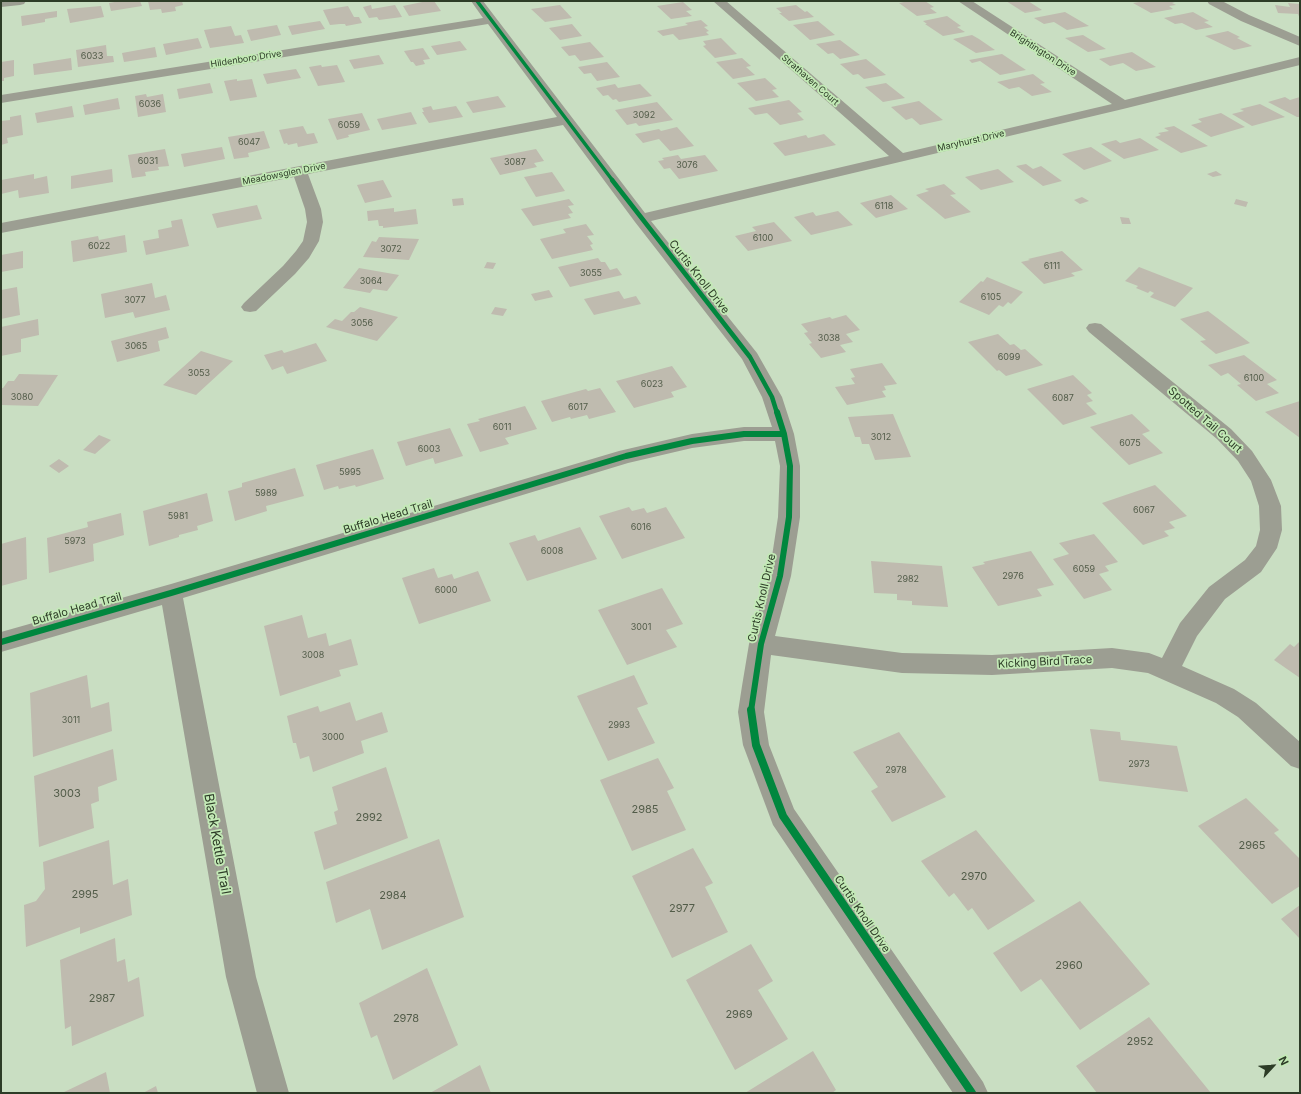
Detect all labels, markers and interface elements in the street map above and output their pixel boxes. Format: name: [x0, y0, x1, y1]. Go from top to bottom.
street label: Brightington Drive: [1008, 28, 1078, 78]
street label: Hildenboro Drive: [210, 48, 282, 70]
house number: 6033: [81, 51, 103, 61]
street label: Strathaven Court: [779, 52, 841, 108]
house number: 6036: [139, 99, 161, 109]
house number: 3092: [633, 110, 655, 120]
house number: 6059: [338, 120, 360, 130]
street label: Maryhurst Drive: [936, 128, 1006, 154]
house number: 6047: [238, 137, 260, 147]
house number: 6031: [138, 156, 158, 166]
house number: 3087: [504, 157, 526, 167]
house number: 3076: [676, 160, 698, 170]
street label: Meadowsglen Drive: [241, 161, 327, 187]
house number: 6118: [875, 201, 893, 211]
house number: 6100: [753, 233, 773, 243]
street label: Curtis Knoll Drive: [666, 237, 732, 317]
house number: 6022: [88, 241, 110, 251]
house number: 3072: [380, 244, 402, 254]
house number: 6111: [1044, 261, 1060, 271]
house number: 3055: [580, 268, 602, 278]
house number: 3064: [360, 276, 382, 286]
house number: 6105: [981, 292, 1001, 302]
house number: 3077: [124, 295, 146, 305]
house number: 3056: [351, 318, 373, 328]
house number: 3038: [818, 333, 840, 343]
house number: 3065: [125, 341, 147, 351]
house number: 6099: [998, 352, 1020, 362]
house number: 3053: [188, 368, 210, 378]
house number: 6100: [1244, 373, 1264, 383]
house number: 6023: [641, 379, 663, 389]
street label: Spotted Tail Court: [1165, 384, 1245, 456]
house number: 3080: [11, 392, 33, 402]
house number: 6087: [1052, 393, 1074, 403]
house number: 6017: [568, 402, 588, 412]
house number: 6011: [493, 422, 511, 432]
house number: 3012: [871, 432, 891, 442]
house number: 6075: [1119, 438, 1141, 448]
house number: 6003: [418, 444, 440, 454]
house number: 5995: [339, 467, 361, 477]
house number: 5989: [255, 488, 277, 498]
street label: Buffalo Head Trail: [342, 497, 434, 537]
house number: 6067: [1133, 505, 1155, 515]
house number: 5981: [168, 511, 188, 521]
house number: 6016: [631, 522, 651, 532]
house number: 5973: [64, 536, 86, 546]
house number: 6008: [541, 546, 563, 556]
street label: Curtis Knoll Drive: [745, 553, 779, 643]
house number: 6059: [1073, 564, 1095, 574]
house number: 2976: [1002, 571, 1024, 581]
house number: 2982: [897, 574, 919, 584]
house number: 6000: [435, 585, 457, 595]
street label: Buffalo Head Trail: [31, 590, 123, 628]
house number: 3001: [631, 622, 651, 632]
house number: 3008: [302, 650, 324, 660]
street label: Kicking Bird Trace: [997, 653, 1093, 671]
house number: 3011: [62, 715, 80, 725]
house number: 2993: [608, 720, 630, 730]
house number: 3000: [322, 732, 344, 742]
house number: 2973: [1128, 759, 1150, 769]
house number: 2978: [885, 765, 907, 775]
house number: 3003: [53, 787, 81, 801]
street label: Black Kettle Trail: [200, 793, 234, 895]
house number: 2985: [631, 803, 659, 817]
house number: 2992: [355, 811, 383, 825]
house number: 2965: [1238, 839, 1266, 853]
house number: 2970: [961, 870, 987, 884]
street label: Curtis Knoll Drive: [831, 873, 893, 955]
house number: 2995: [71, 888, 99, 902]
house number: 2984: [379, 889, 407, 903]
house number: 2977: [669, 902, 695, 916]
house number: 2960: [1055, 959, 1083, 973]
house number: 2987: [89, 992, 115, 1006]
house number: 2969: [725, 1008, 753, 1022]
house number: 2978: [393, 1012, 419, 1026]
house number: 2952: [1127, 1035, 1153, 1049]
north arrow: [1253, 1046, 1293, 1086]
text: N: [1276, 1054, 1292, 1068]

